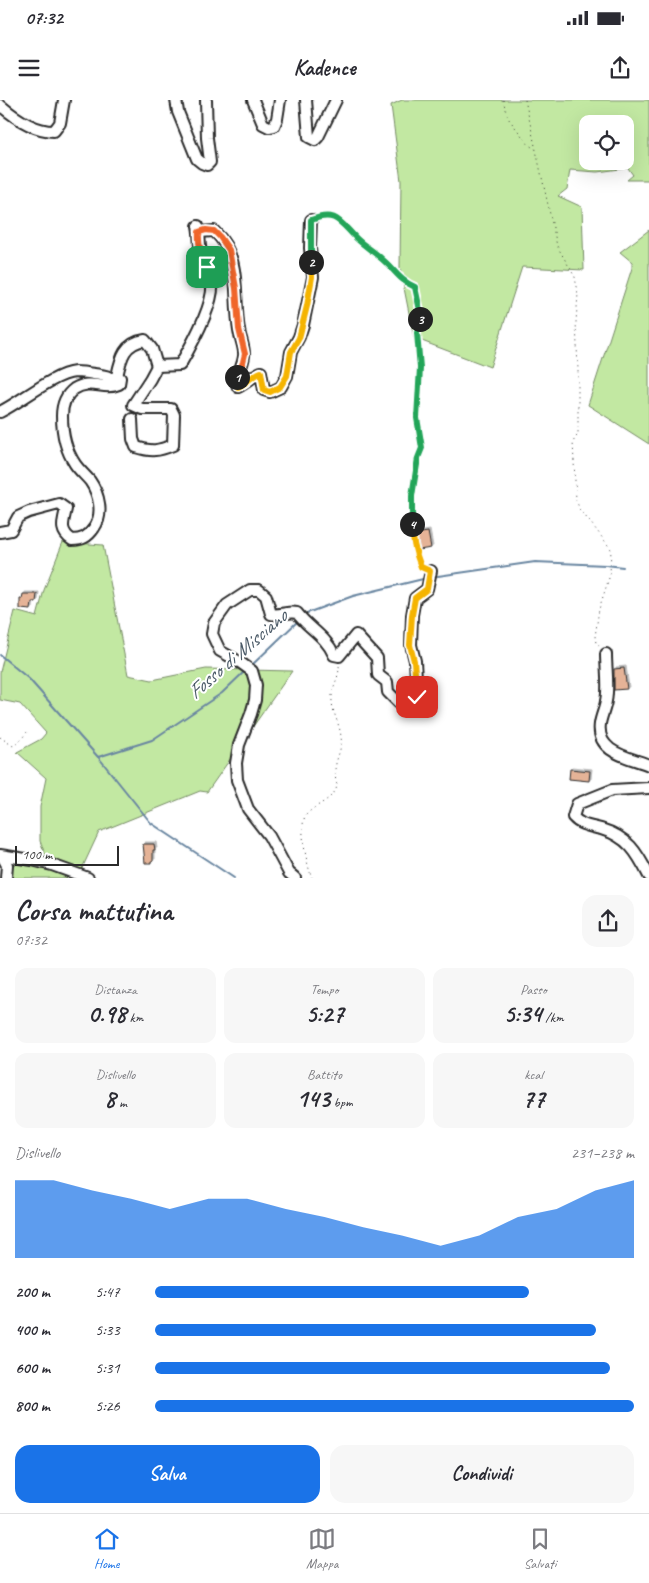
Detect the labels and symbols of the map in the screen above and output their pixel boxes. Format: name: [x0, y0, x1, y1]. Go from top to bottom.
pin: [186, 246, 228, 288]
pin: 2: [298, 250, 324, 274]
pin: 3: [408, 306, 432, 332]
pin: 1: [224, 364, 250, 390]
pin: 4: [400, 512, 424, 536]
water label: Fosso di Misciano: [182, 602, 294, 704]
pin: [396, 676, 438, 718]
scale bar: [15, 843, 119, 866]

